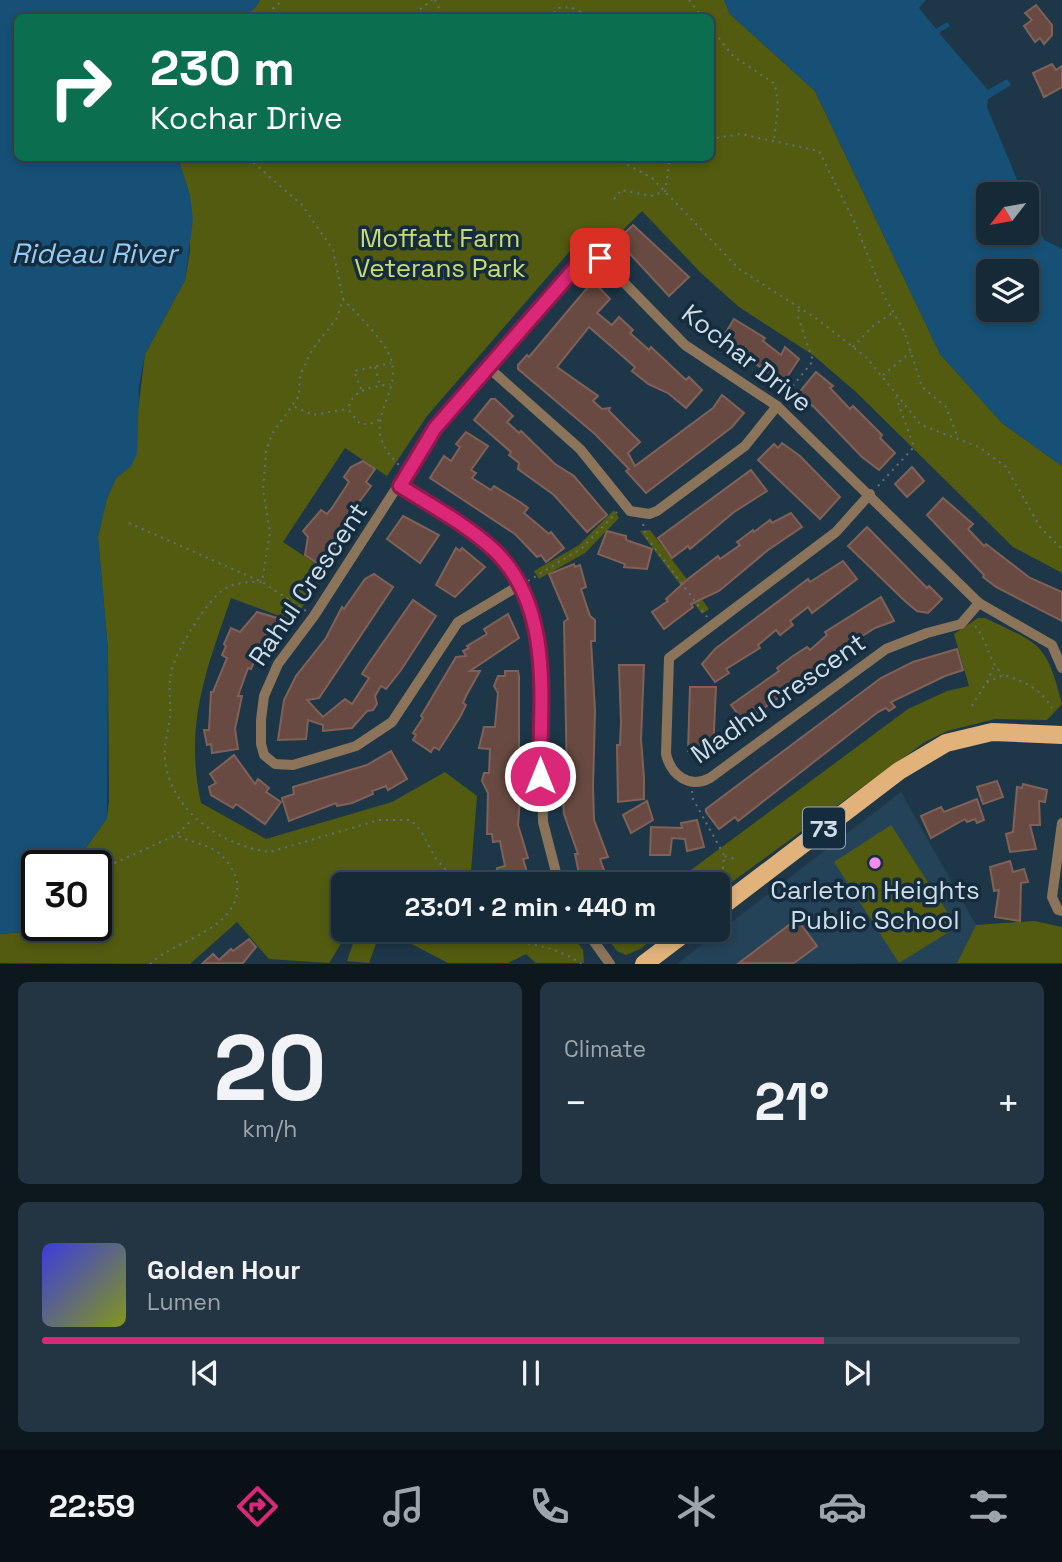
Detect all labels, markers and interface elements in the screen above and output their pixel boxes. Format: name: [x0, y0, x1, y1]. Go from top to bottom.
text: 230 m: [150, 37, 295, 99]
icon: right: [35, 42, 126, 133]
text: Kochar Drive: [150, 98, 343, 138]
north arrow: [976, 182, 1040, 245]
map controls: [976, 182, 1039, 322]
park label: Moffatt Farm Veterans Park: [354, 221, 526, 285]
pin: [570, 228, 630, 288]
water label: Rideau River: [11, 235, 180, 271]
icon: arrive: [581, 239, 619, 277]
button: layers: [976, 259, 1039, 322]
street label: Kochar Drive: [675, 296, 819, 420]
street label: Rahul Crescent: [241, 496, 375, 672]
street label: Madhu Crescent: [684, 625, 872, 771]
position arrow: [503, 739, 577, 813]
road number: 73: [803, 808, 845, 848]
speed limit sign: 30: [21, 850, 112, 941]
marker: Carleton Heights Public School: [867, 855, 883, 871]
place label: Carleton Heights Public School: [770, 873, 980, 937]
text: 23:01 · 2 min · 440 m: [405, 890, 656, 924]
text: 20: [213, 1010, 327, 1127]
text: Climate: [564, 1034, 646, 1064]
text: 21°: [755, 1069, 829, 1135]
text: −: [564, 1079, 588, 1127]
text: +: [996, 1079, 1020, 1127]
text: km/h: [243, 1114, 297, 1144]
text: Golden Hour: [147, 1253, 301, 1287]
text: Lumen: [147, 1287, 221, 1317]
icon: previous: [186, 1354, 224, 1392]
icon: pause: [512, 1354, 550, 1392]
icon: next: [838, 1354, 876, 1392]
icon: directions: [233, 1482, 282, 1531]
icon: music: [379, 1482, 428, 1531]
icon: phone: [525, 1482, 574, 1531]
icon: climate: [672, 1482, 721, 1531]
icon: car: [818, 1482, 867, 1531]
icon: filters: [964, 1482, 1013, 1531]
text: 22:59: [49, 1486, 135, 1526]

